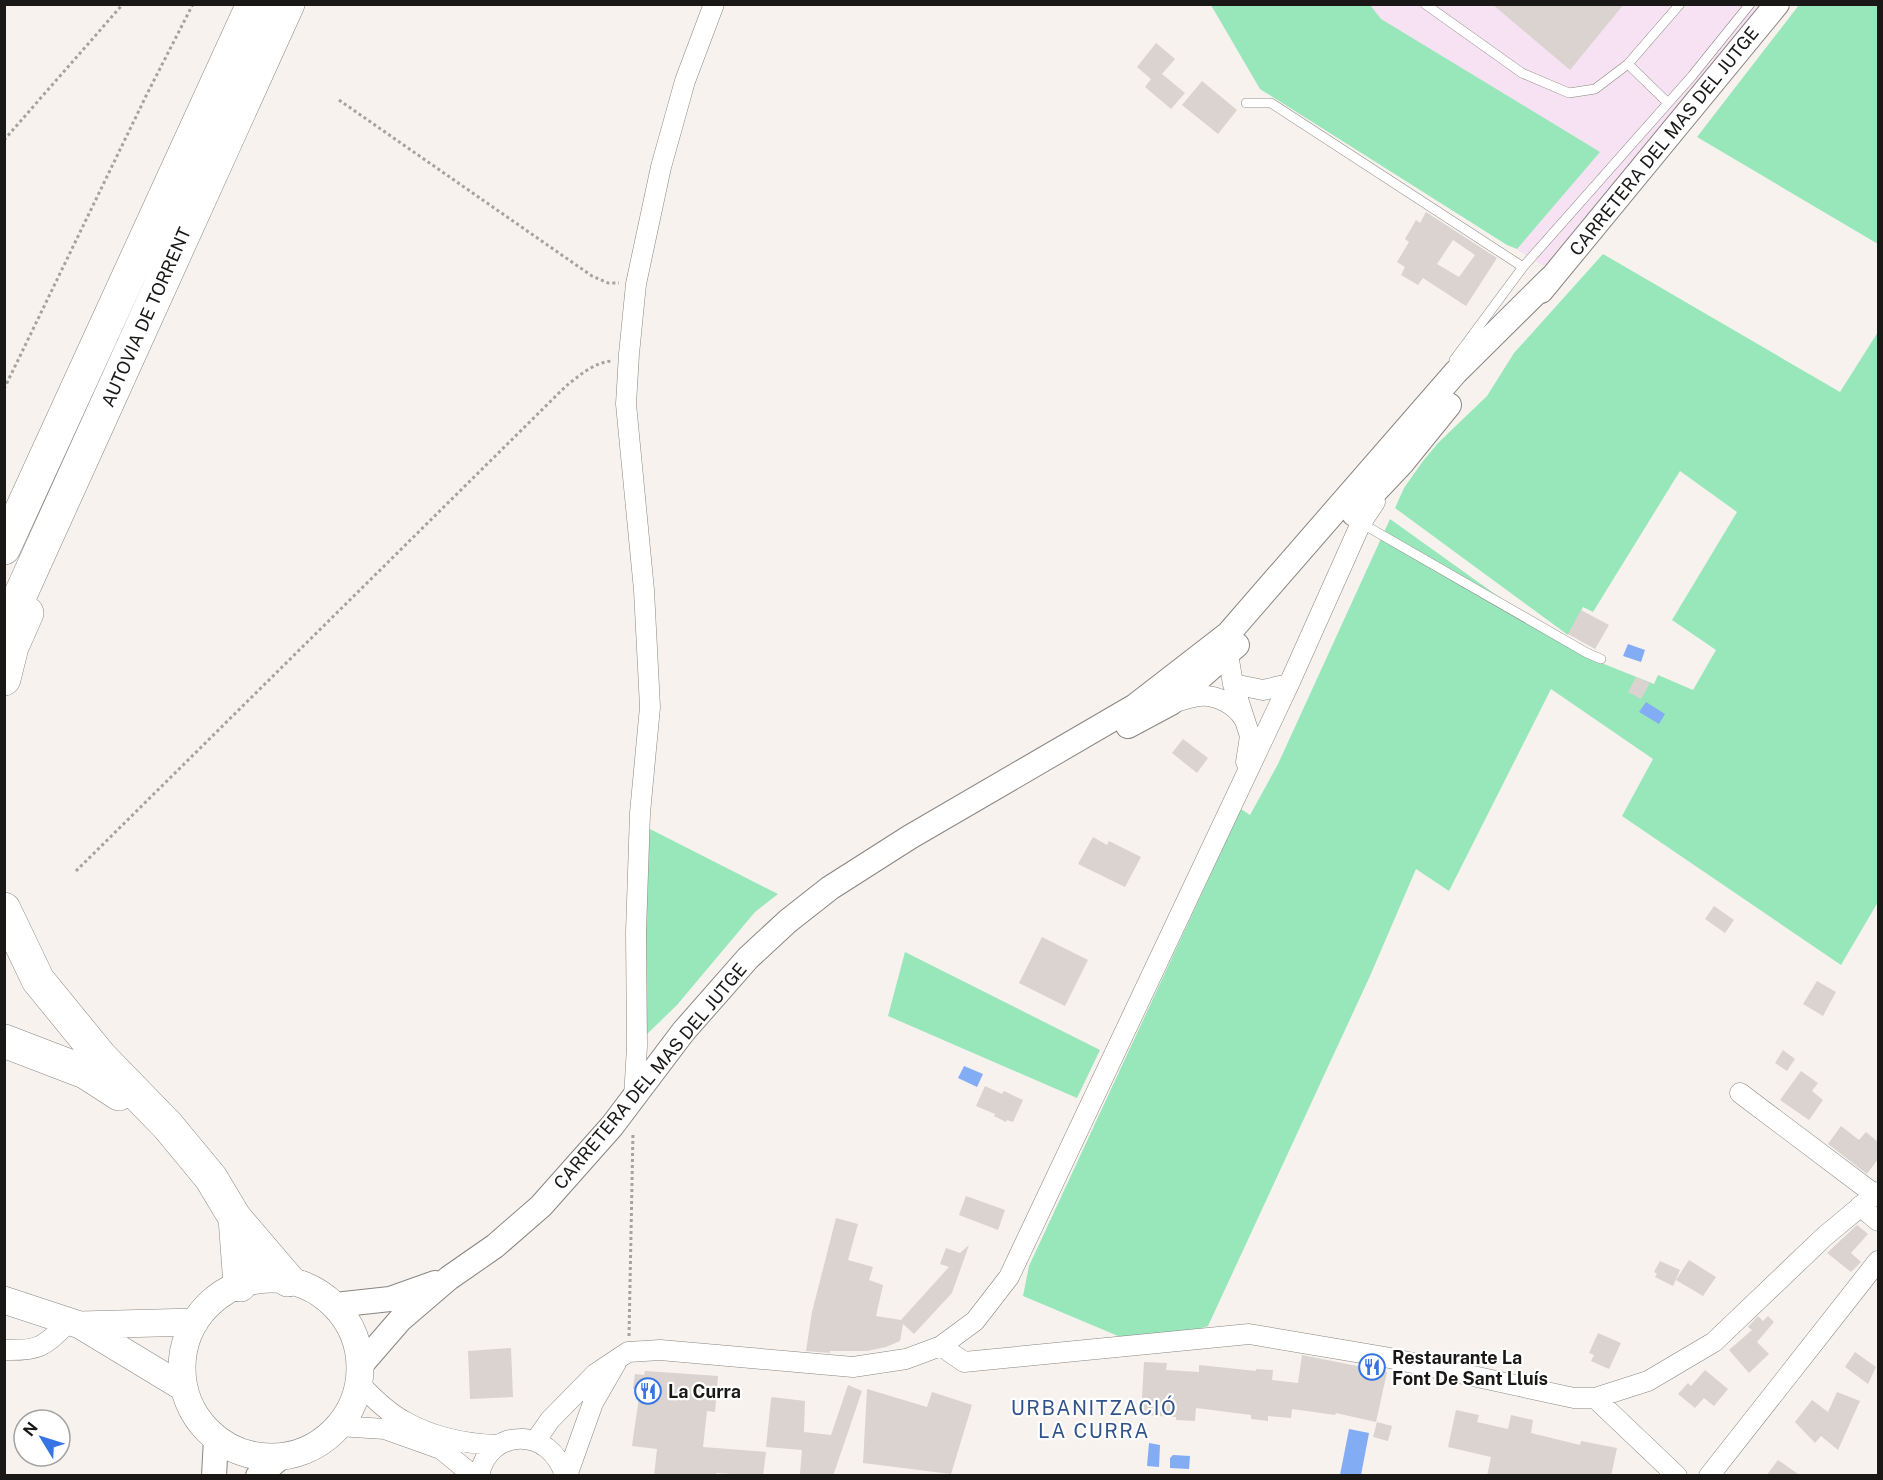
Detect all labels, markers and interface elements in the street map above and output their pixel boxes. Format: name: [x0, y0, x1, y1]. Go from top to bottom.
street label: CARRETERA DEL MAS DEL JUTGE: [1565, 22, 1763, 260]
street label: AUTOVIA DE TORRENT: [97, 224, 195, 410]
street label: CARRETERA DEL MAS DEL JUTGE: [549, 959, 751, 1193]
place label: Restaurante La Font De Sant Lluís: [1392, 1347, 1548, 1389]
restaurant icon: Restaurante La Font De Sant Lluís: [1357, 1352, 1387, 1382]
restaurant icon: La Curra: [633, 1376, 663, 1406]
place label: La Curra: [668, 1381, 741, 1402]
district label: URBANITZACIÓ LA CURRA: [1011, 1395, 1177, 1443]
north arrow: [12, 1408, 72, 1468]
text: N: [19, 1418, 42, 1440]

